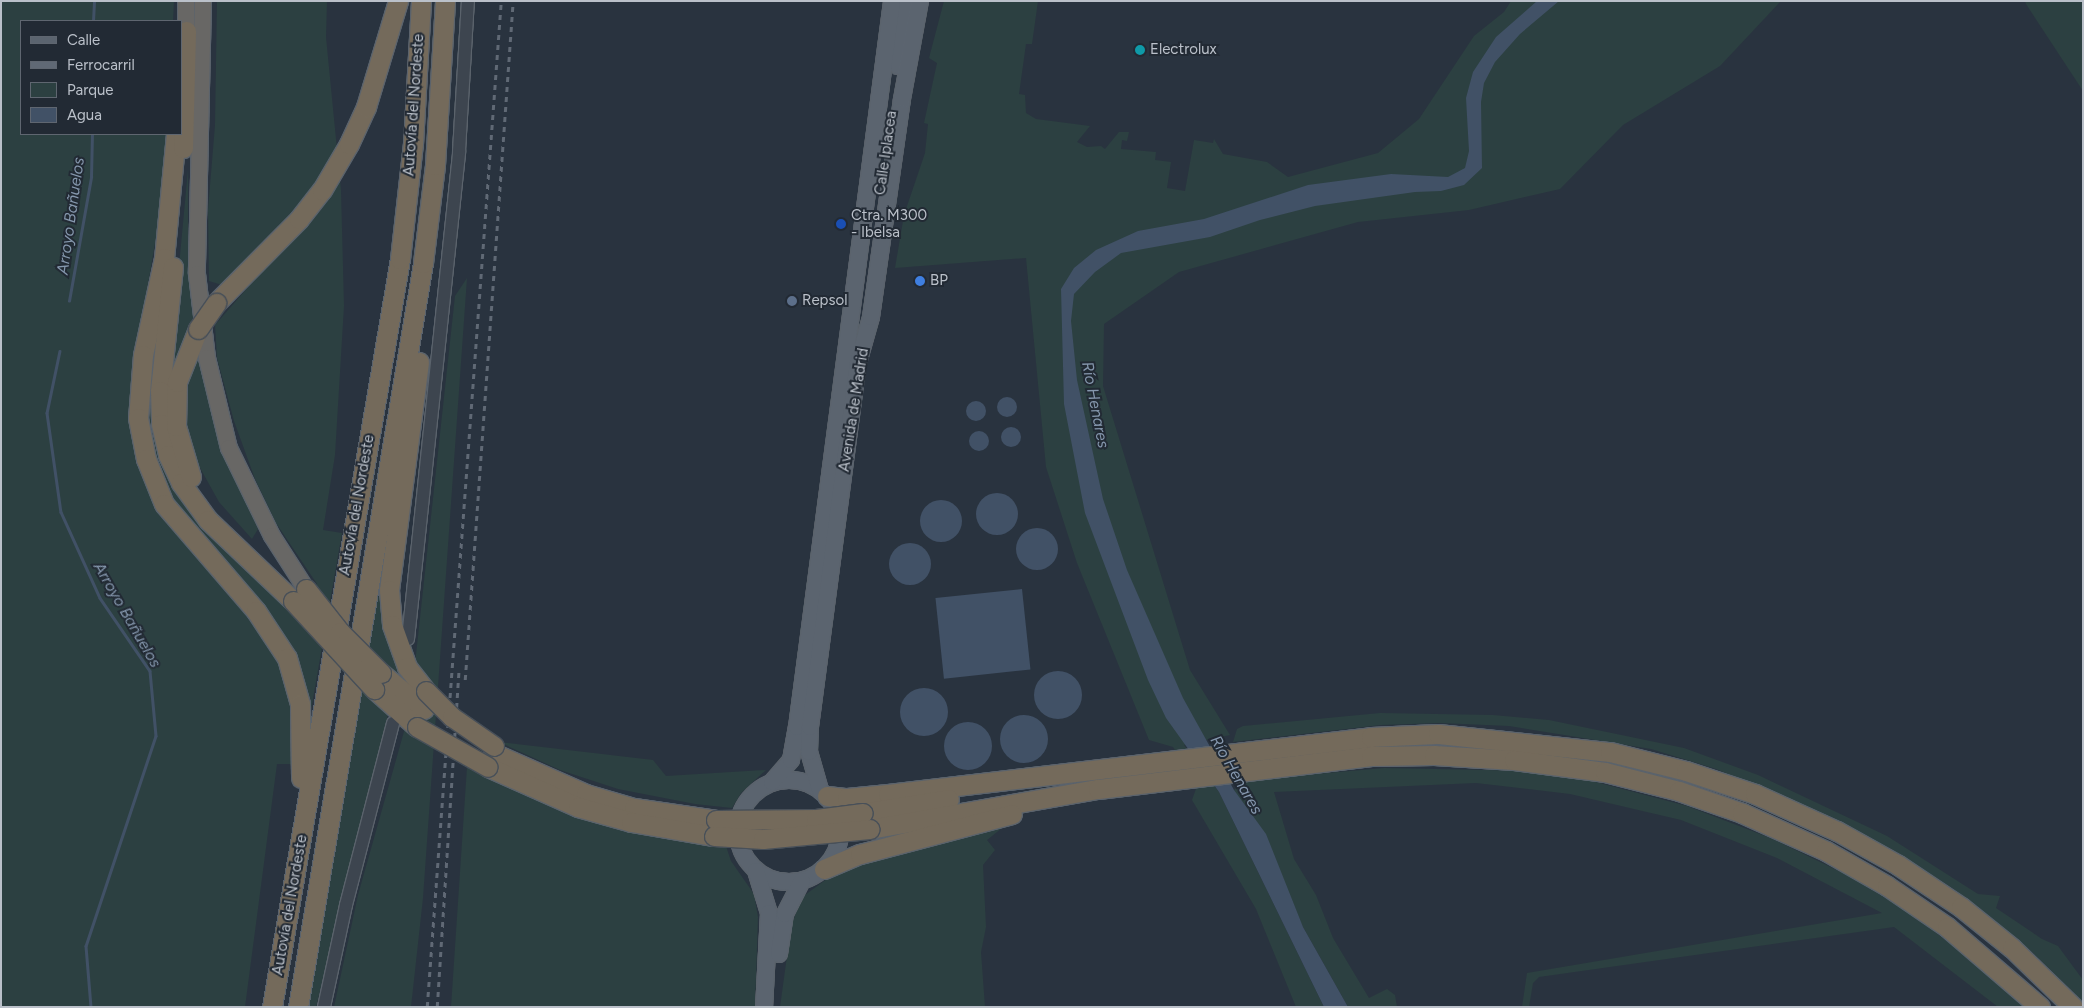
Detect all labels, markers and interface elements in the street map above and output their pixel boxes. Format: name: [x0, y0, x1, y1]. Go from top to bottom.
legend: [20, 20, 182, 135]
text: Calle: [67, 31, 100, 49]
street label: Autovía del Nordeste: [400, 33, 428, 177]
place label: Electrolux: [1150, 41, 1217, 59]
marker: Electrolux: [1134, 44, 1146, 56]
text: Ferrocarril: [67, 56, 135, 74]
text: Parque: [67, 81, 114, 99]
text: Agua: [67, 106, 102, 124]
street label: Calle Iplacea: [871, 110, 901, 196]
water label: Arroyo Bañuelos: [53, 156, 89, 276]
place label: Ctra. M300 - Ibelsa: [851, 206, 927, 241]
marker: Ctra. M300 - Ibelsa: [835, 218, 847, 230]
place label: BP: [930, 272, 948, 290]
marker: BP: [914, 275, 926, 287]
place label: Repsol: [802, 292, 847, 310]
marker: Repsol: [786, 295, 798, 307]
street label: Avenida de Madrid: [835, 347, 873, 473]
water label: Río Henares: [1077, 360, 1113, 450]
street label: Autovía del Nordeste: [336, 433, 378, 577]
water label: Arroyo Bañuelos: [89, 559, 165, 671]
water label: Río Henares: [1206, 732, 1266, 818]
street label: Autovía del Nordeste: [269, 833, 311, 977]

